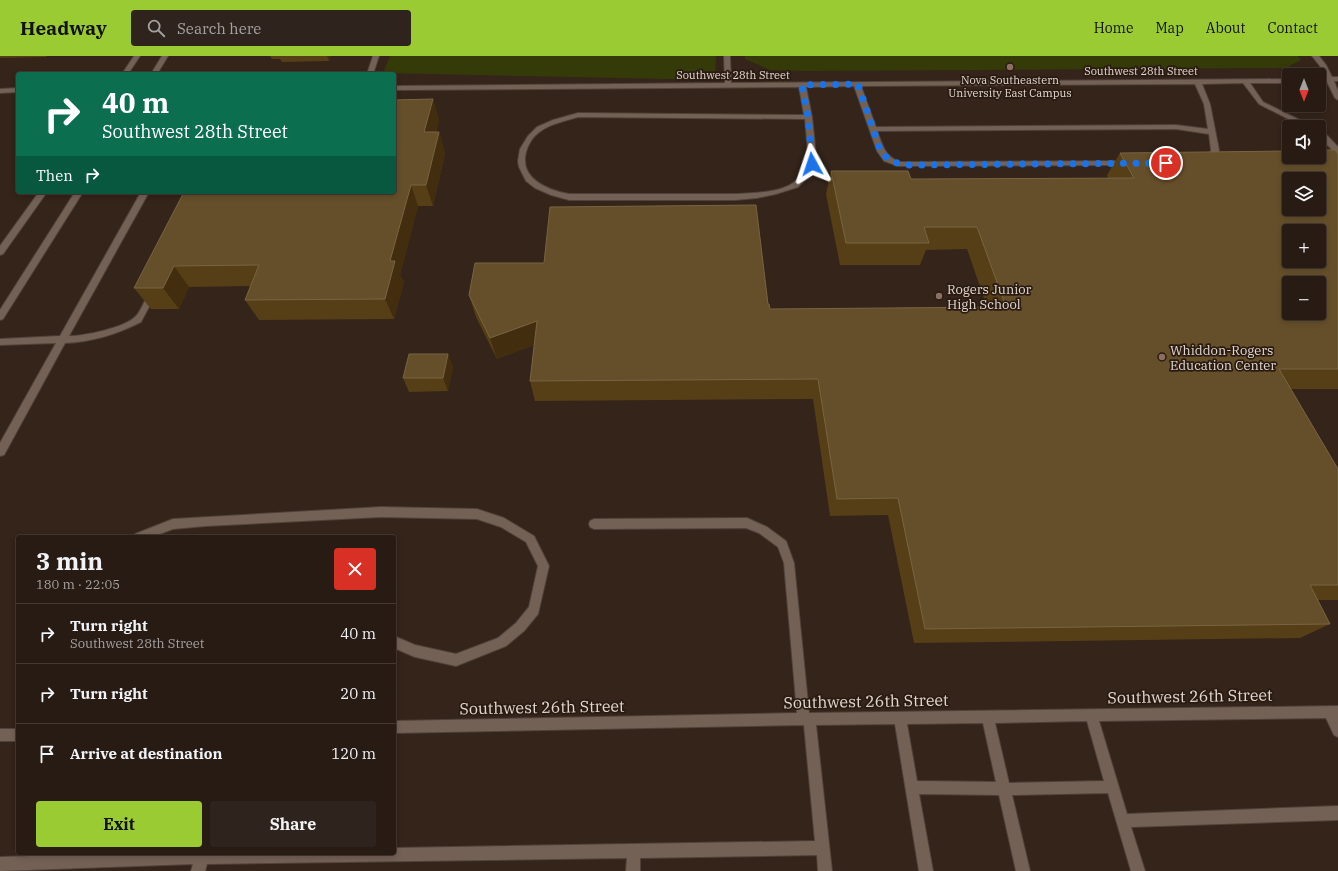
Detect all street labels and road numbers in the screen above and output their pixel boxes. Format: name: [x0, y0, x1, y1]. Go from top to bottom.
street label: Southwest 28th Street: [1084, 64, 1198, 78]
street label: Southwest 28th Street: [676, 68, 790, 82]
street label: Southwest 26th Street: [1107, 685, 1273, 707]
street label: Southwest 26th Street: [783, 690, 949, 712]
street label: Southwest 26th Street: [459, 696, 625, 718]

